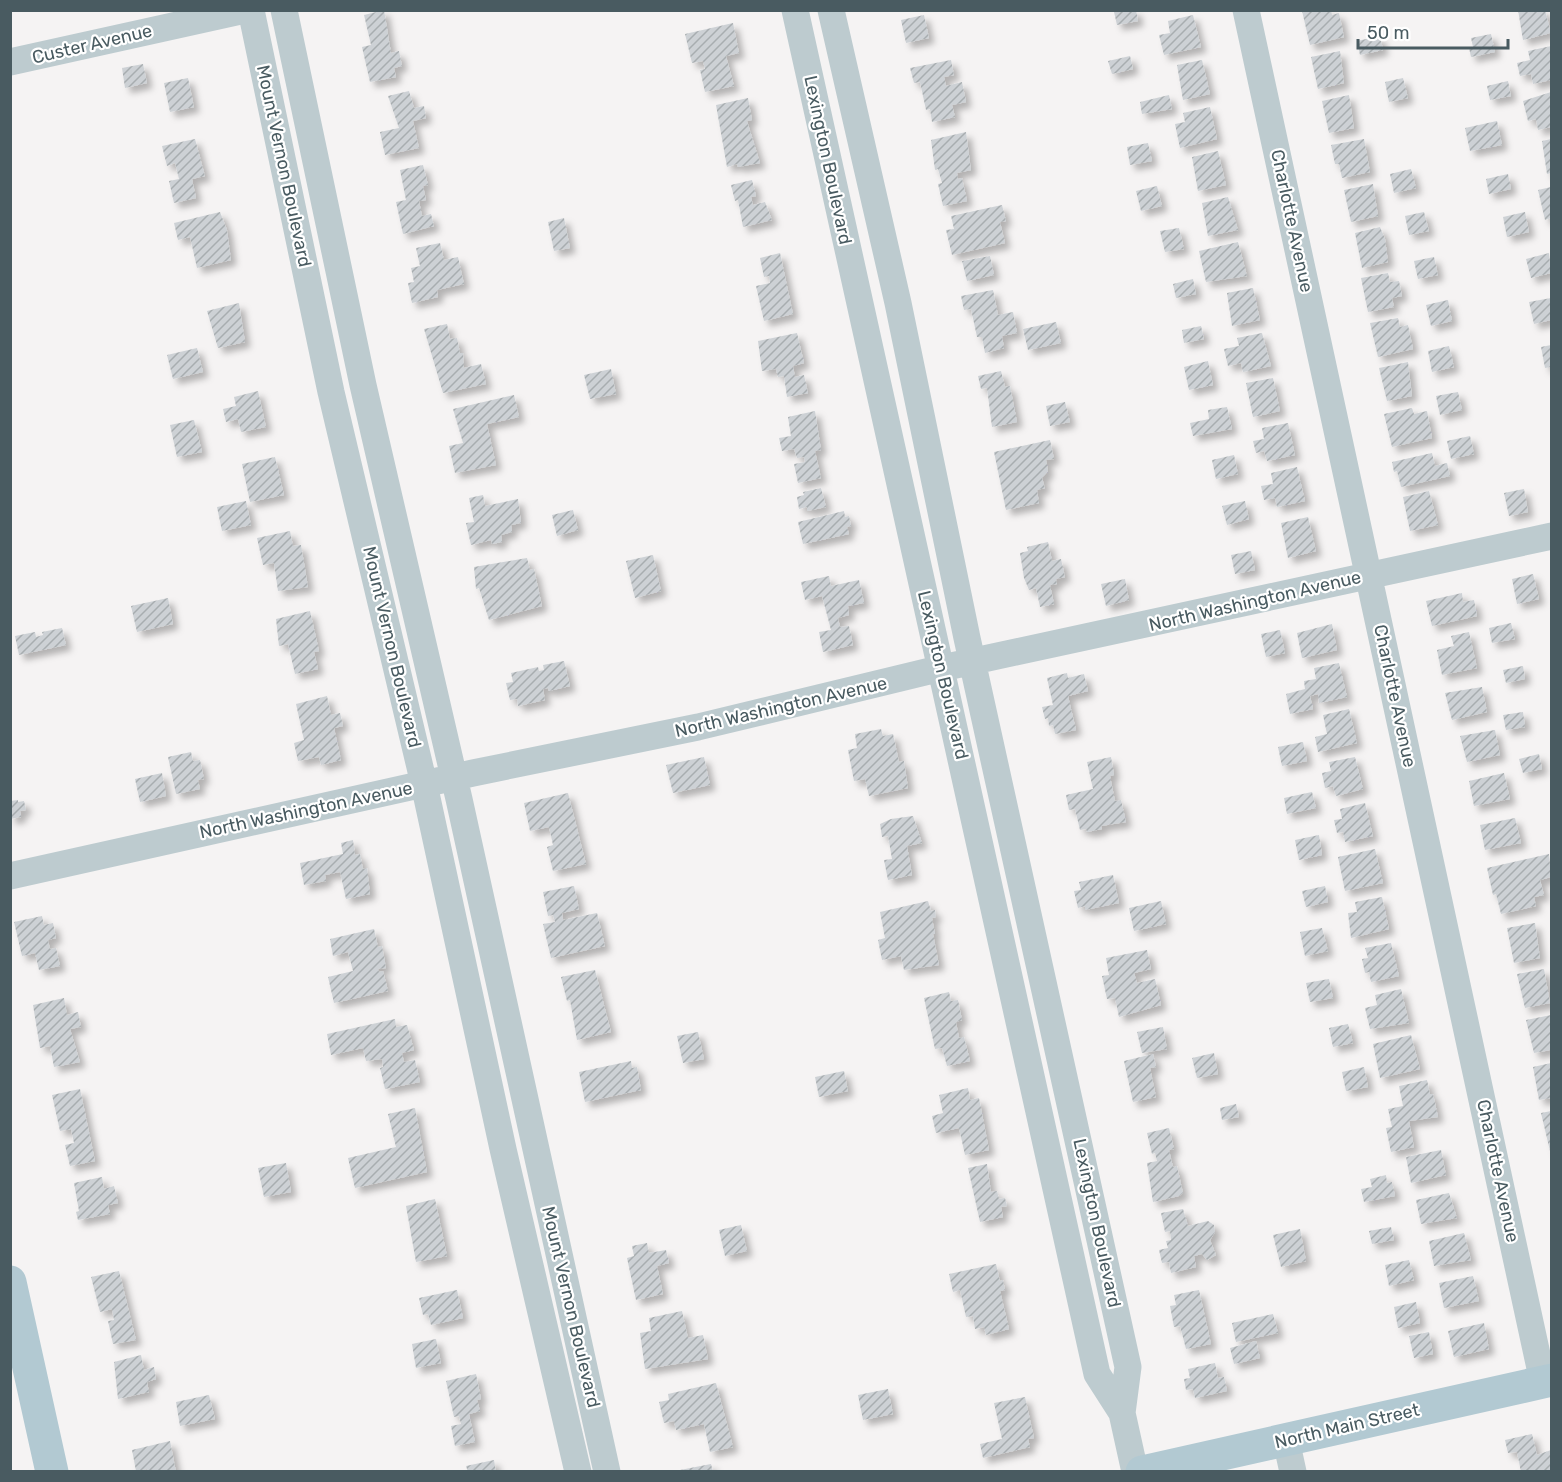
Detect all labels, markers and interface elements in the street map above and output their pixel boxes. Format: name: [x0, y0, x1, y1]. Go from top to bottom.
scale bar: [1358, 12, 1508, 50]
street label: Custer Avenue: [30, 20, 154, 68]
text: 50 m: [1367, 22, 1410, 44]
street label: Mount Vernon Boulevard: [252, 63, 316, 269]
street label: Lexington Boulevard: [799, 73, 857, 247]
street label: Charlotte Avenue: [1266, 148, 1318, 294]
street label: Mount Vernon Boulevard: [358, 544, 426, 750]
street label: North Washington Avenue: [1147, 566, 1363, 636]
street label: Lexington Boulevard: [913, 589, 973, 761]
street label: Charlotte Avenue: [1369, 623, 1421, 769]
street label: North Washington Avenue: [673, 672, 889, 742]
street label: North Washington Avenue: [197, 777, 415, 843]
street label: Charlotte Avenue: [1472, 1098, 1524, 1244]
street label: Lexington Boulevard: [1068, 1136, 1126, 1310]
street label: Mount Vernon Boulevard: [537, 1204, 605, 1410]
street label: North Main Street: [1272, 1399, 1422, 1453]

